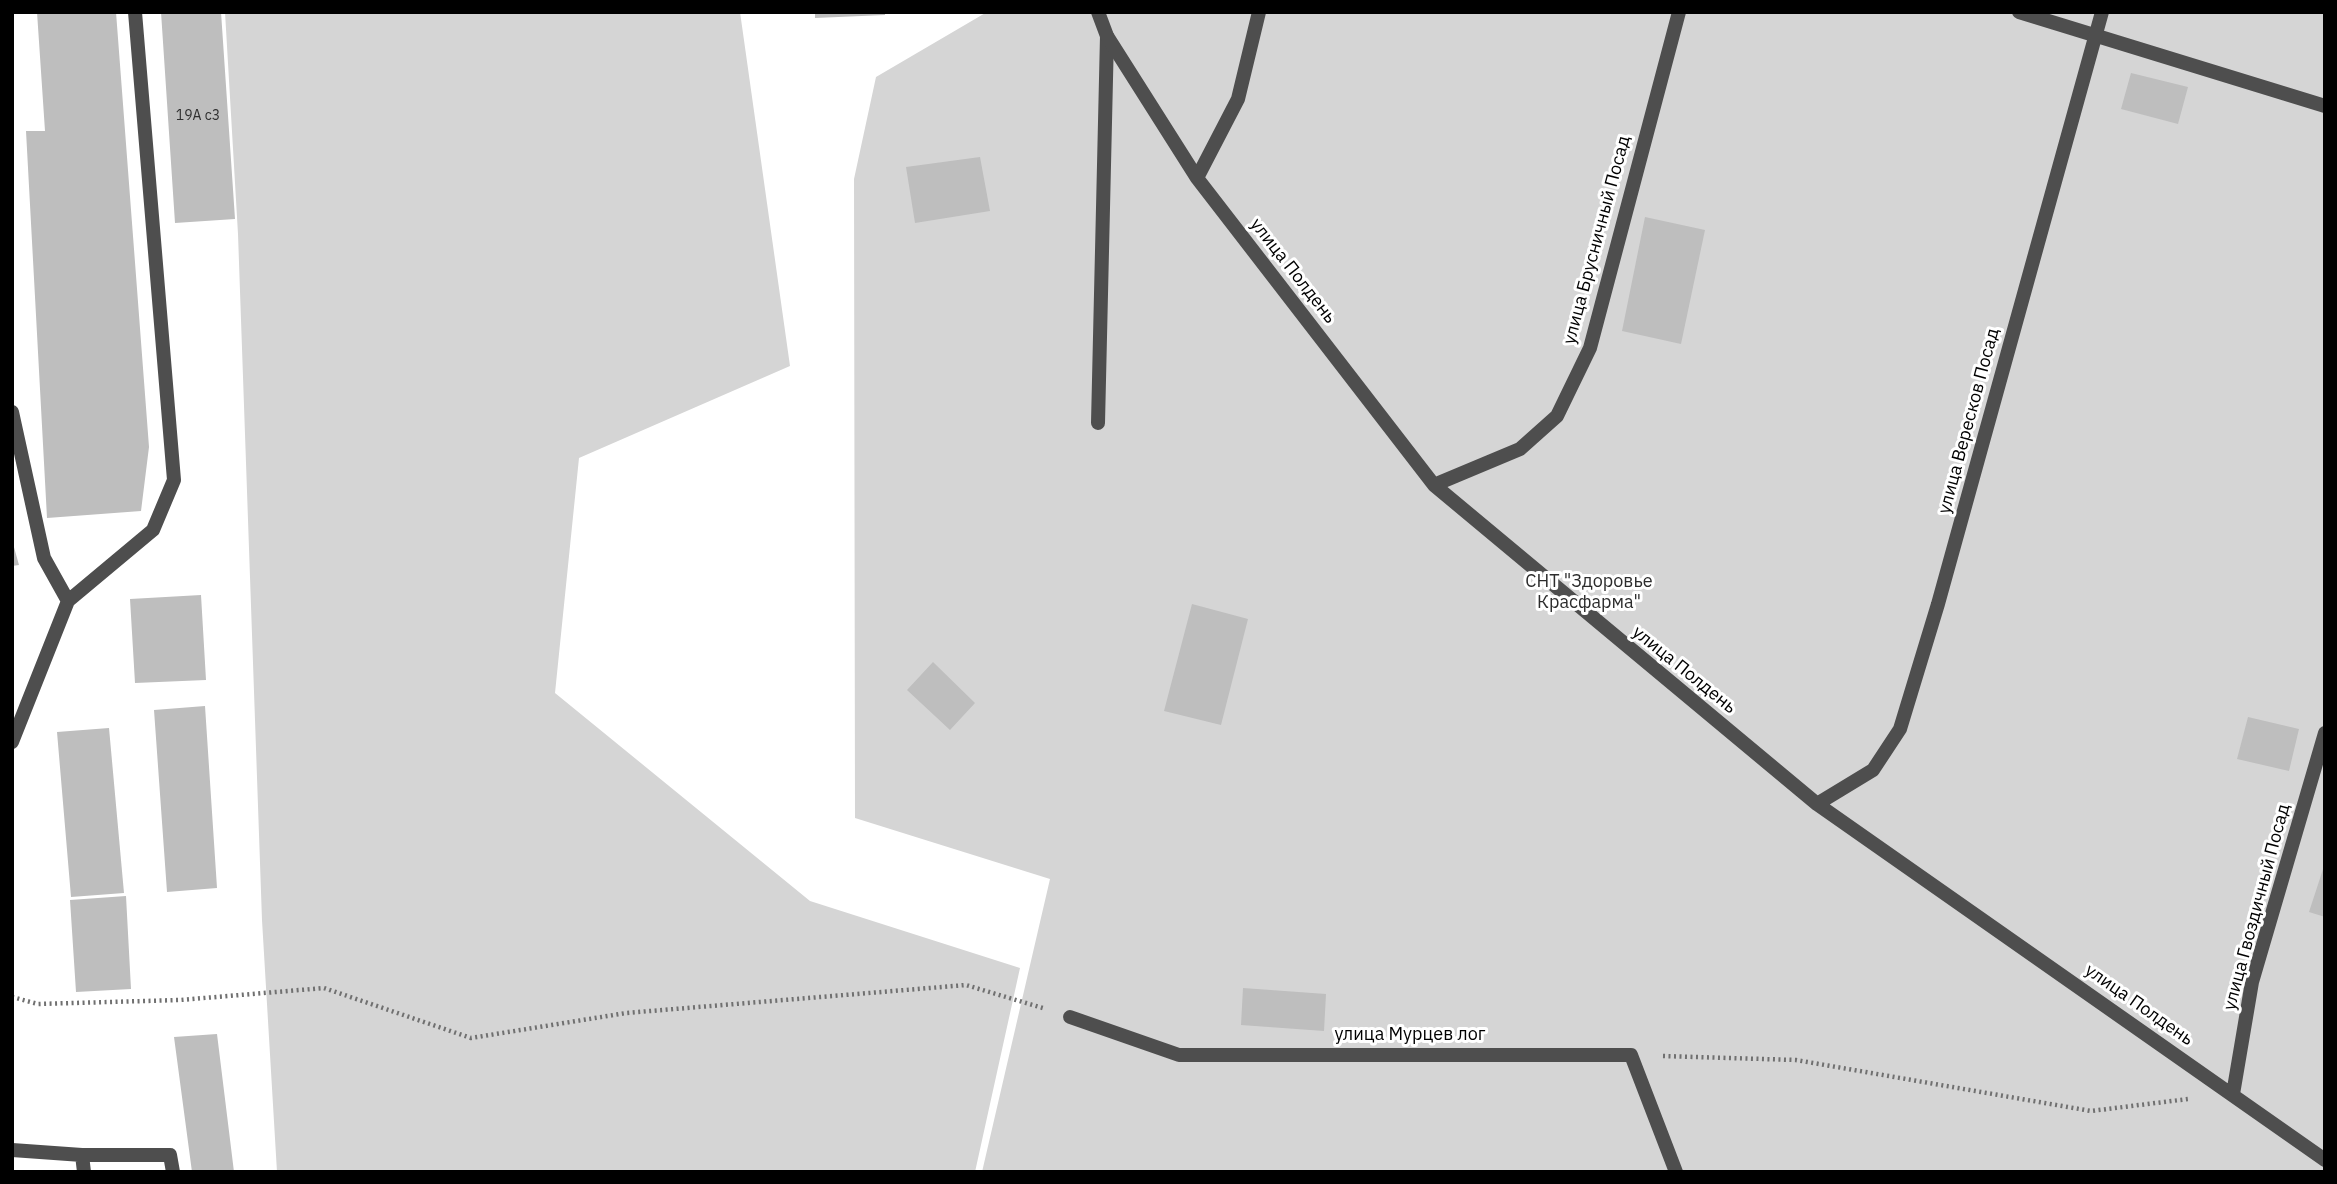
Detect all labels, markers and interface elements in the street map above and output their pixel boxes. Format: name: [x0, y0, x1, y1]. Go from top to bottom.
house number: 19А с3: [176, 108, 220, 124]
street label: улица Брусничный Посад: [1559, 133, 1635, 347]
street label: улица Полдень: [1245, 214, 1341, 328]
street label: улица Вересков Посад: [1934, 326, 2004, 516]
park label: СНТ "Здоровье Красфарма": [1525, 571, 1653, 614]
street label: улица Полдень: [1628, 622, 1740, 718]
street label: улица Гвоздичный Посад: [2219, 801, 2295, 1013]
street label: улица Полдень: [2081, 960, 2197, 1050]
street label: улица Мурцев лог: [1334, 1024, 1486, 1046]

